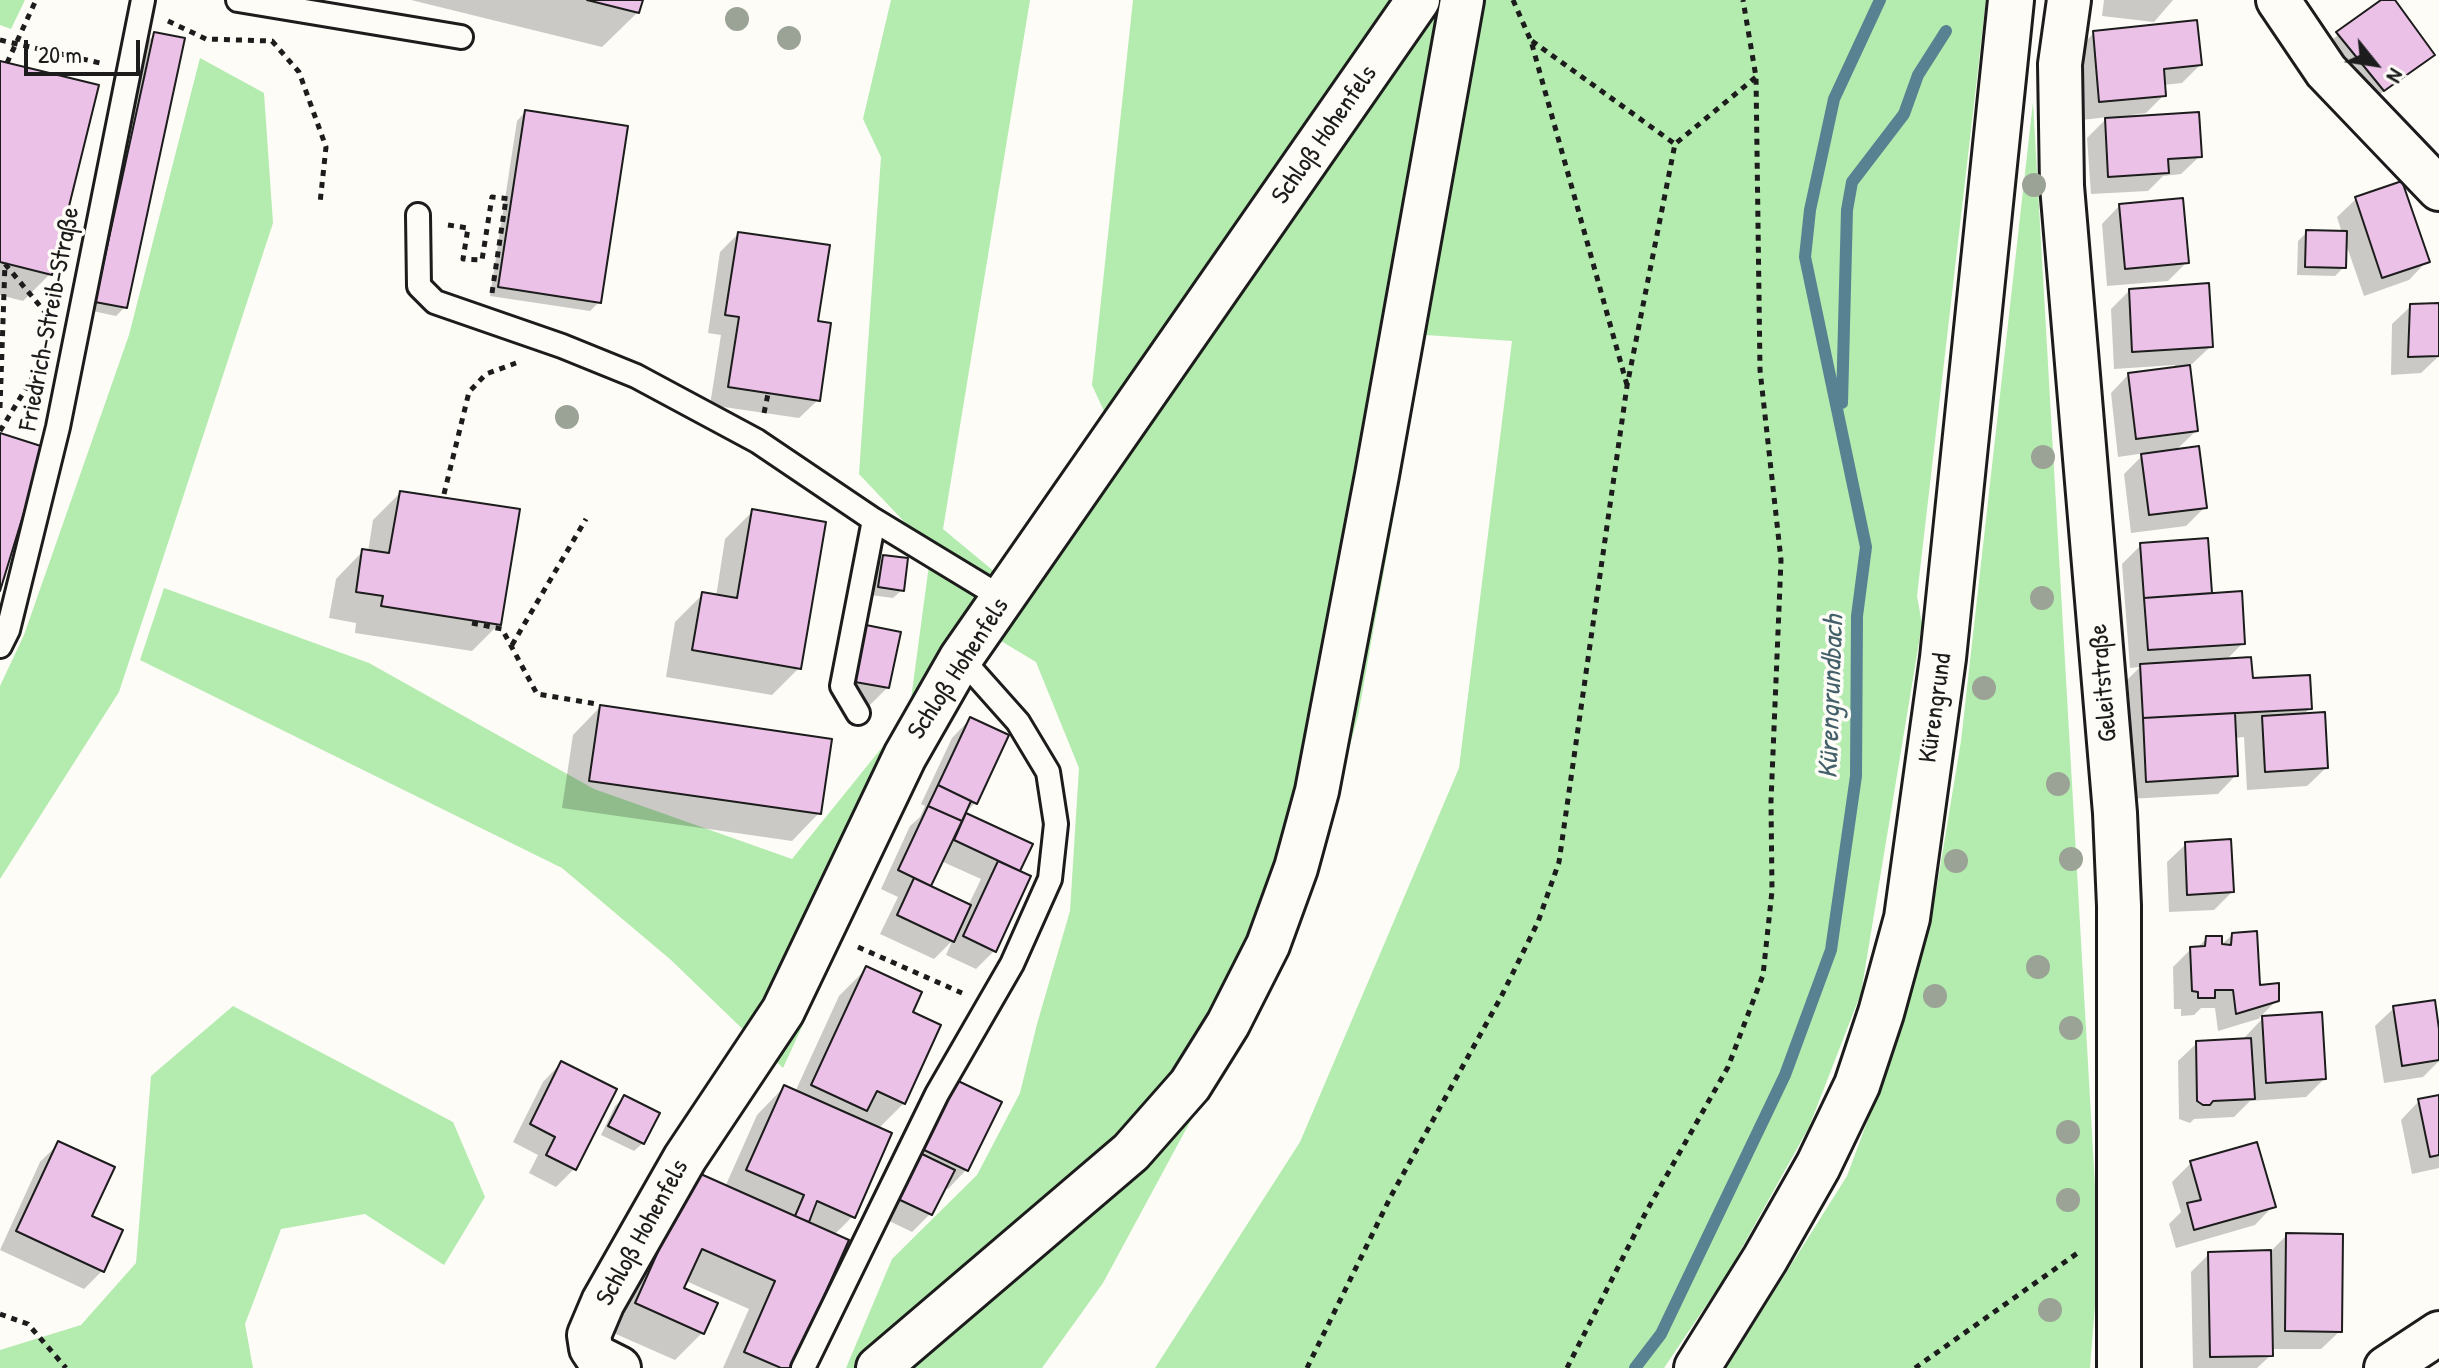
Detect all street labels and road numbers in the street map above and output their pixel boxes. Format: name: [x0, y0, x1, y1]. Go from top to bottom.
street label: Schloß Hohenfels: [1266, 60, 1384, 210]
street label: Friedrich-Streib-Straße: [13, 205, 87, 433]
street label: Schloß Hohenfels: [902, 592, 1016, 746]
street label: Geleitstraße: [2083, 623, 2125, 743]
street label: Kürengrund: [1913, 651, 1959, 765]
street label: Schloß Hohenfels: [590, 1154, 696, 1312]

